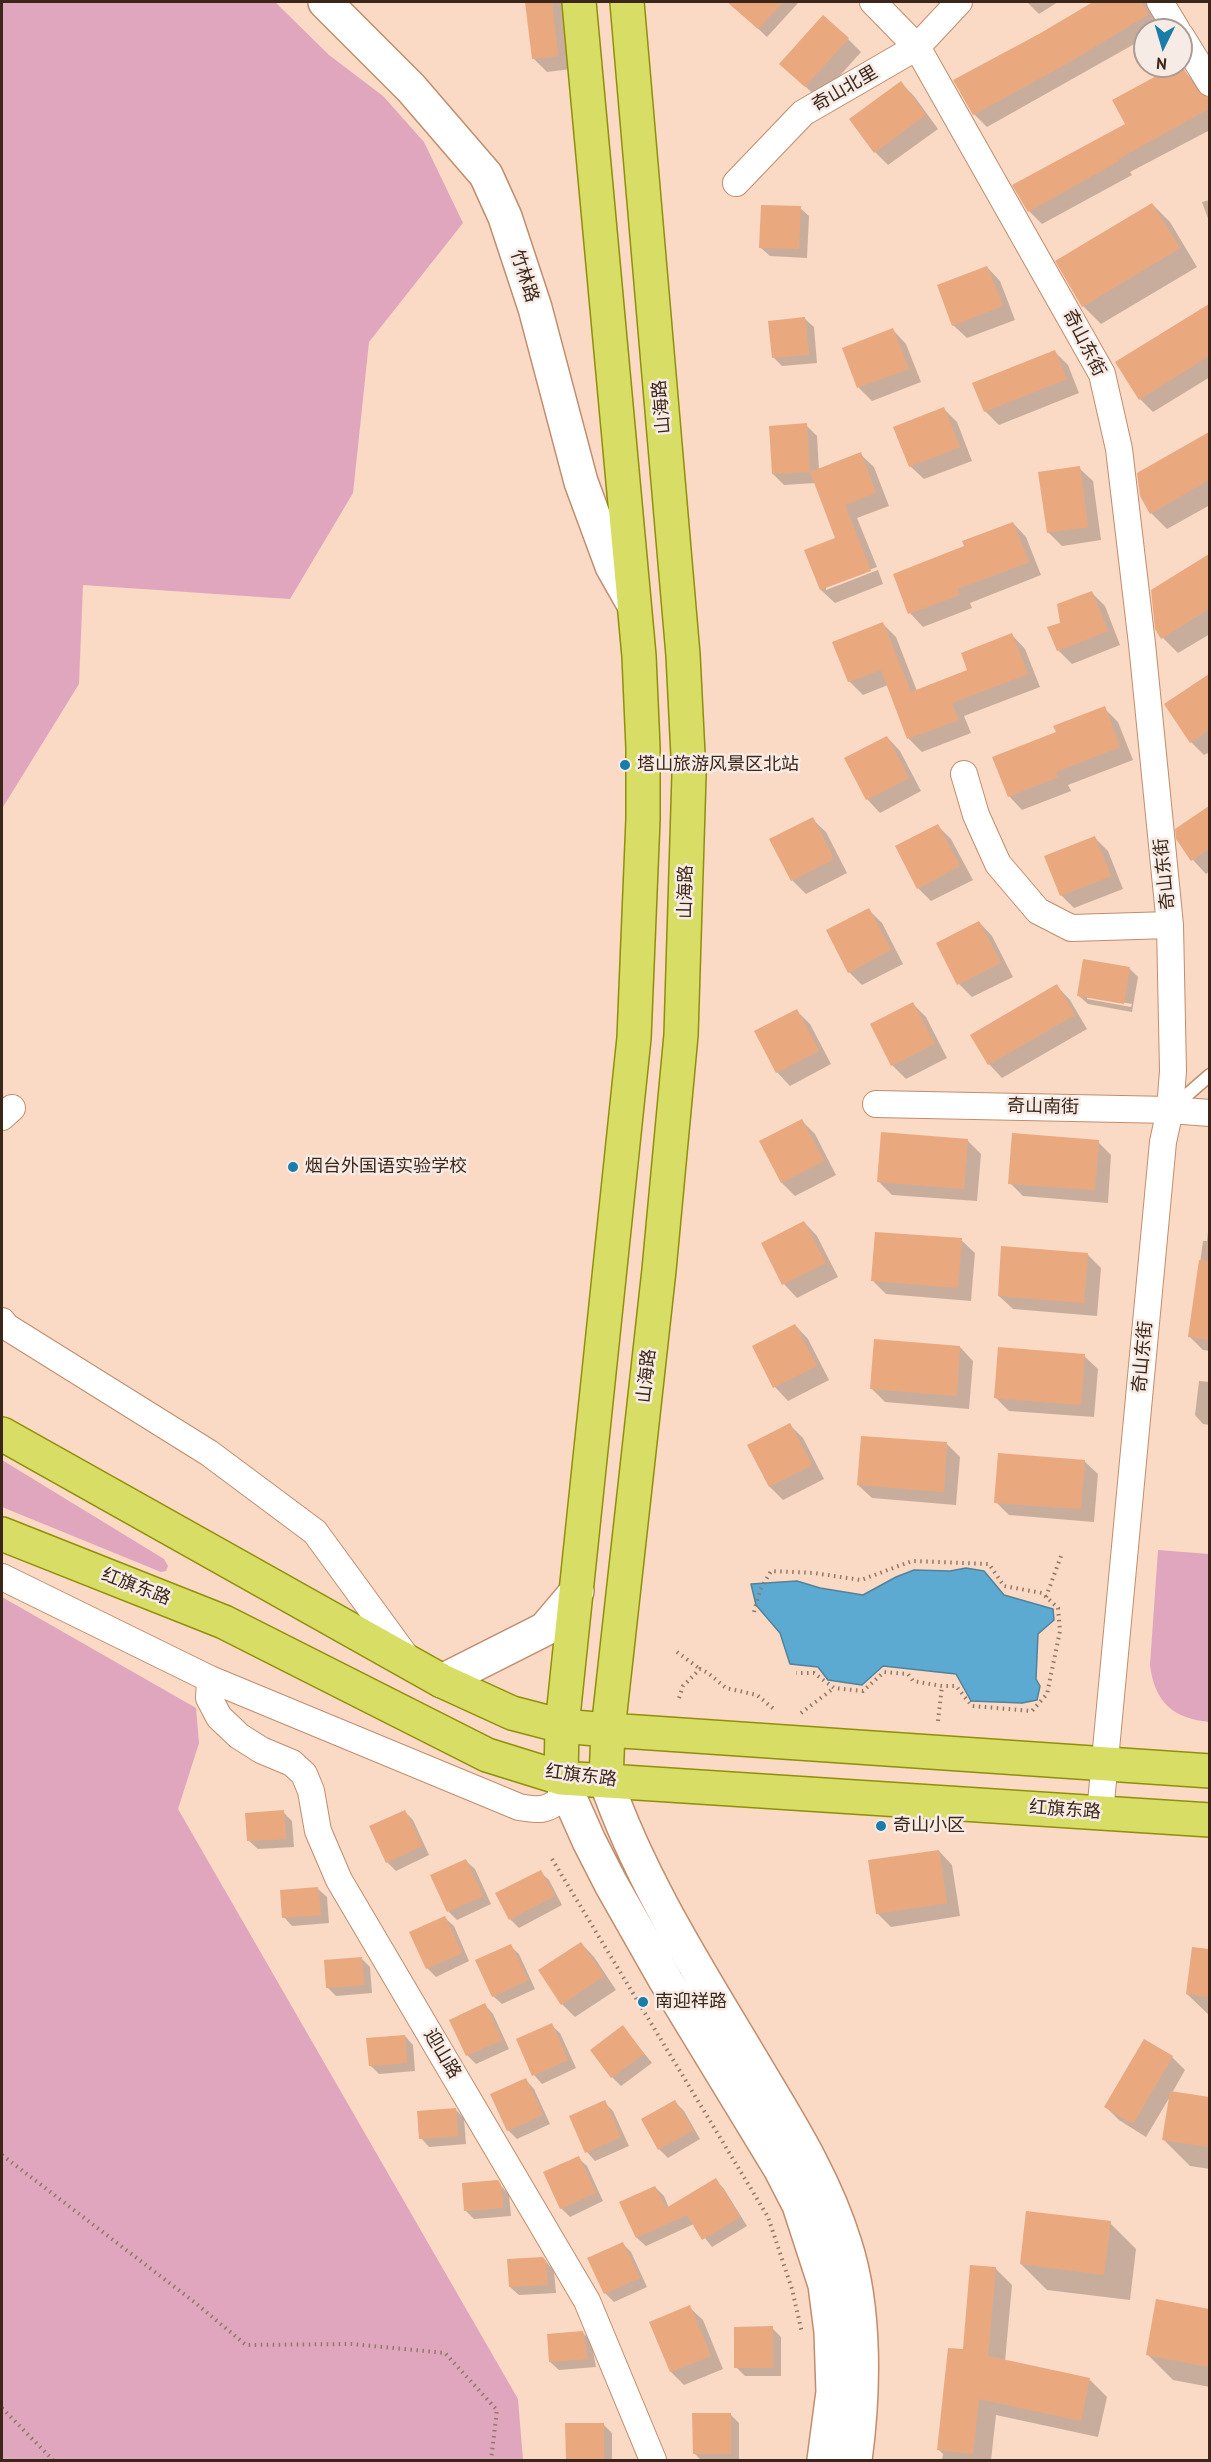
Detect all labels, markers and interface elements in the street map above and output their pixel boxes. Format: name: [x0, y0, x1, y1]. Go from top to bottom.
north arrow: [1133, 18, 1193, 78]
text: N: [1156, 54, 1168, 74]
street label: 奇山北里: [808, 62, 882, 116]
street label: 竹林路: [505, 247, 543, 305]
street label: 奇山东街: [1058, 306, 1110, 380]
street label: 山海路: [649, 379, 675, 435]
place label: 塔山旅游风景区北站: [637, 754, 799, 776]
marker: 塔山旅游风景区北站: [618, 758, 632, 772]
street label: 奇山东街: [1150, 837, 1180, 911]
street label: 山海路: [675, 865, 697, 919]
street label: 奇山南街: [1007, 1096, 1079, 1118]
place label: 烟台外国语实验学校: [305, 1156, 467, 1178]
marker: 烟台外国语实验学校: [286, 1160, 300, 1174]
street label: 奇山东街: [1129, 1320, 1157, 1394]
street label: 山海路: [633, 1348, 661, 1404]
street label: 红旗东路: [99, 1564, 173, 1610]
street label: 红旗东路: [544, 1761, 618, 1791]
street label: 红旗东路: [1028, 1797, 1102, 1823]
place label: 奇山小区: [893, 1815, 965, 1837]
marker: 奇山小区: [874, 1819, 888, 1833]
place label: 南迎祥路: [655, 1991, 727, 2013]
marker: 南迎祥路: [636, 1995, 650, 2009]
street label: 迎山路: [419, 2025, 465, 2083]

